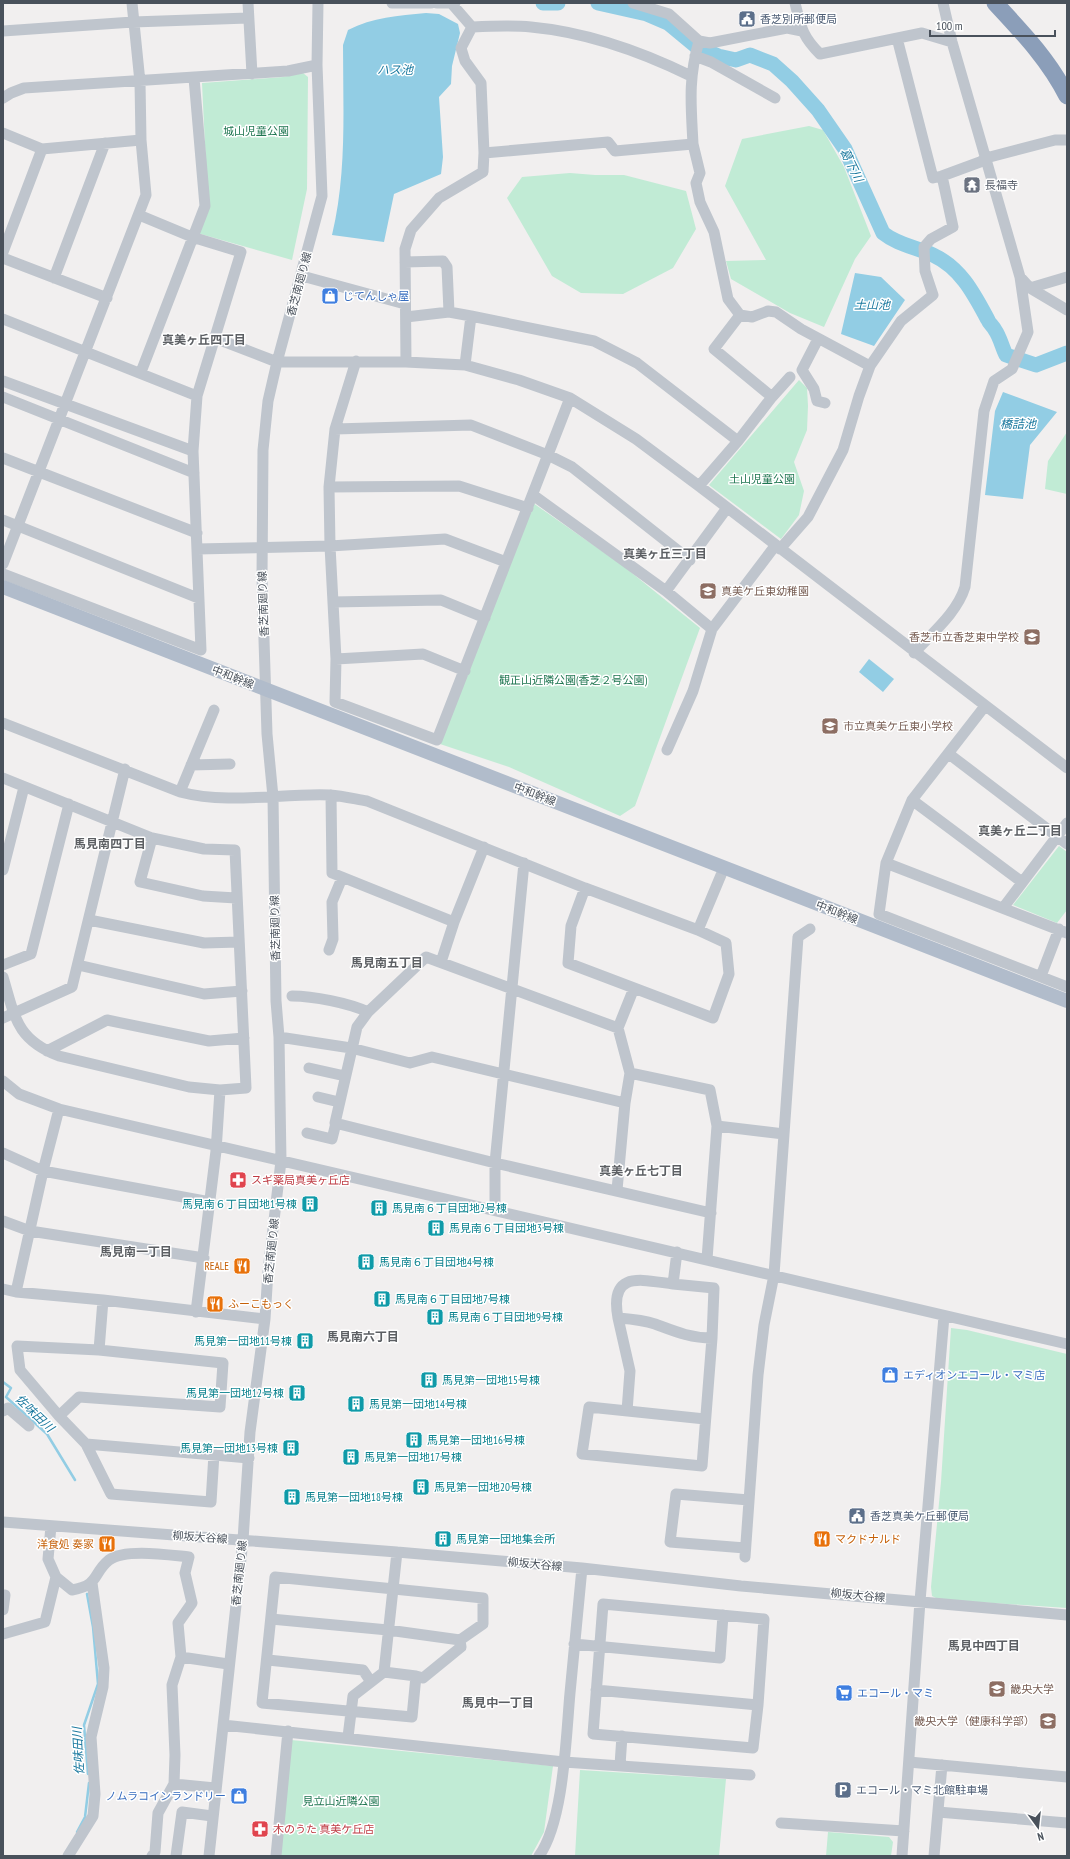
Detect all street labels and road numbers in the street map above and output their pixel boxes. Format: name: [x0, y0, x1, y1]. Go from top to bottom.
street label: 香芝南廻り線: [284, 250, 314, 318]
street label: 香芝南廻り線: [255, 571, 271, 637]
street label: 中和幹線: [210, 662, 256, 692]
street label: 中和幹線: [512, 780, 558, 808]
street label: 香芝南廻り線: [267, 895, 283, 961]
street label: 中和幹線: [814, 898, 860, 926]
street label: 香芝南廻り線: [261, 1217, 281, 1285]
street label: 柳坂大谷線: [172, 1528, 228, 1546]
street label: 香芝南廻り線: [229, 1539, 249, 1607]
street label: 柳坂大谷線: [507, 1555, 563, 1573]
street label: 柳坂大谷線: [830, 1586, 886, 1604]

